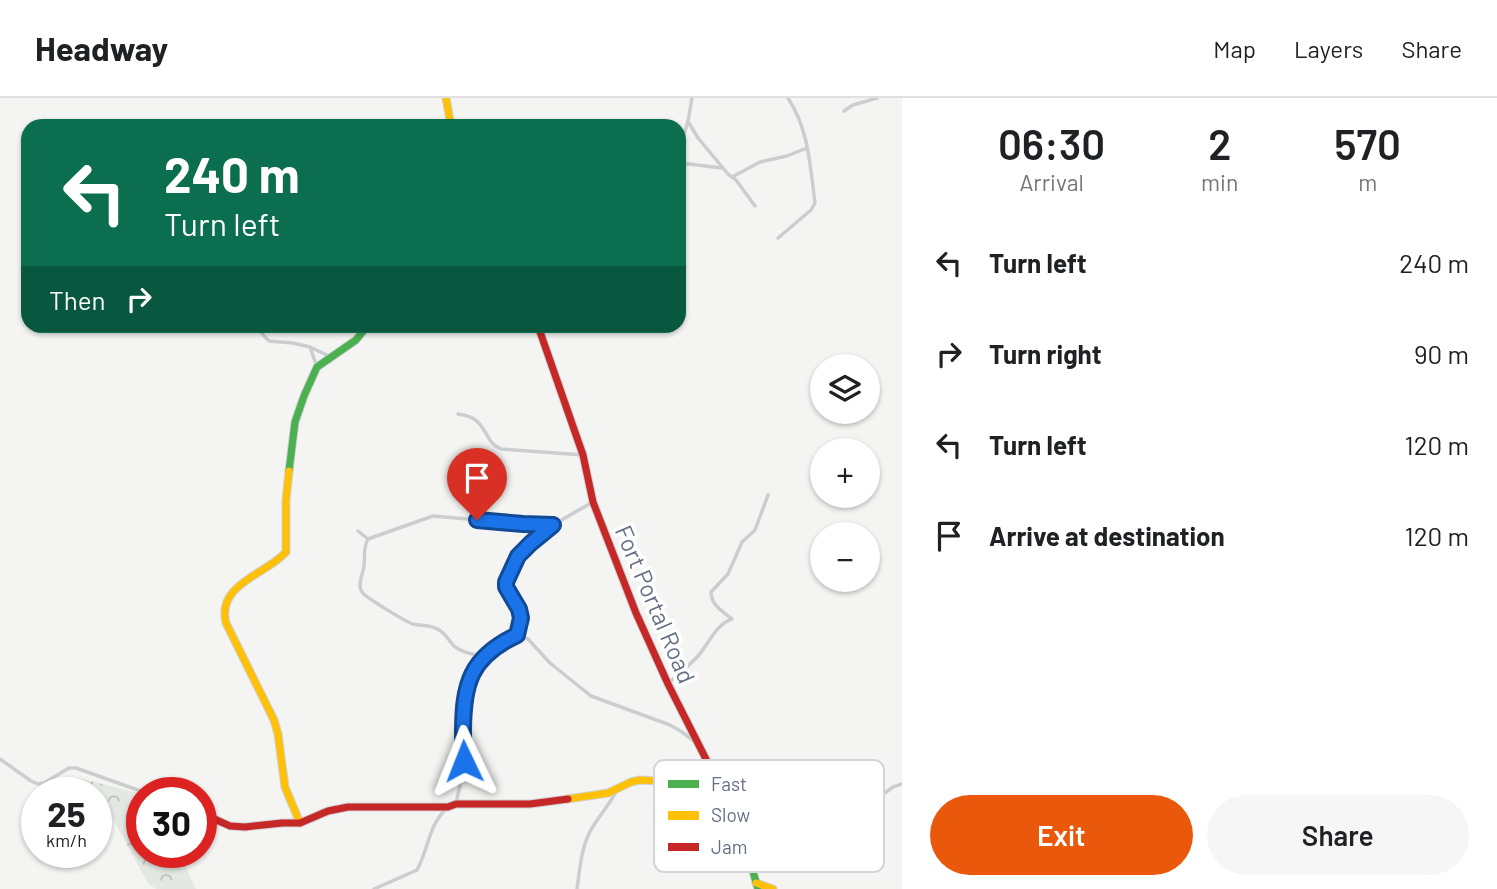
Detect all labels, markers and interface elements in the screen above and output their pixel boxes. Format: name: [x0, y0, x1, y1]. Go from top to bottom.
text: Headway: [35, 28, 168, 68]
text: Map: [1213, 34, 1256, 63]
text: Layers: [1294, 34, 1363, 63]
text: Share: [1401, 34, 1462, 63]
text: 06:30: [998, 118, 1105, 168]
text: 2: [1208, 118, 1231, 168]
text: 570: [1334, 118, 1401, 168]
text: 240 m: [164, 144, 300, 203]
icon: left: [49, 147, 140, 238]
text: Arrival: [1019, 168, 1084, 196]
text: min: [1201, 168, 1238, 196]
text: m: [1358, 168, 1377, 196]
text: Turn left: [164, 204, 281, 242]
icon: left: [930, 244, 968, 282]
text: Turn left: [989, 247, 1087, 278]
text: 240 m: [1399, 247, 1469, 278]
icon: right: [120, 280, 158, 318]
text: Then: [49, 284, 106, 315]
icon: right: [930, 335, 968, 373]
text: Turn right: [989, 338, 1102, 369]
text: 90 m: [1414, 338, 1469, 369]
map controls: [810, 354, 880, 592]
button: layers: [810, 354, 880, 424]
icon: left: [930, 426, 968, 464]
text: Turn left: [989, 429, 1087, 460]
text: 120 m: [1405, 429, 1469, 460]
button: +: [810, 438, 880, 508]
pin: [447, 448, 507, 520]
icon: arrive: [458, 459, 496, 497]
icon: arrive: [930, 517, 968, 555]
text: Arrive at destination: [989, 520, 1225, 551]
text: 120 m: [1405, 520, 1469, 551]
street label: Fort Portal Road: [610, 521, 702, 687]
button: −: [810, 522, 880, 592]
position arrow: [427, 724, 501, 798]
legend: [654, 760, 884, 872]
text: Fast: [711, 772, 747, 795]
speed limit sign: 30: [126, 777, 217, 868]
text: 25: [47, 792, 86, 834]
button: Exit: [930, 795, 1193, 875]
button: Share: [1207, 795, 1469, 875]
text: Slow: [711, 803, 750, 826]
text: km/h: [46, 829, 87, 851]
text: Jam: [711, 835, 747, 858]

